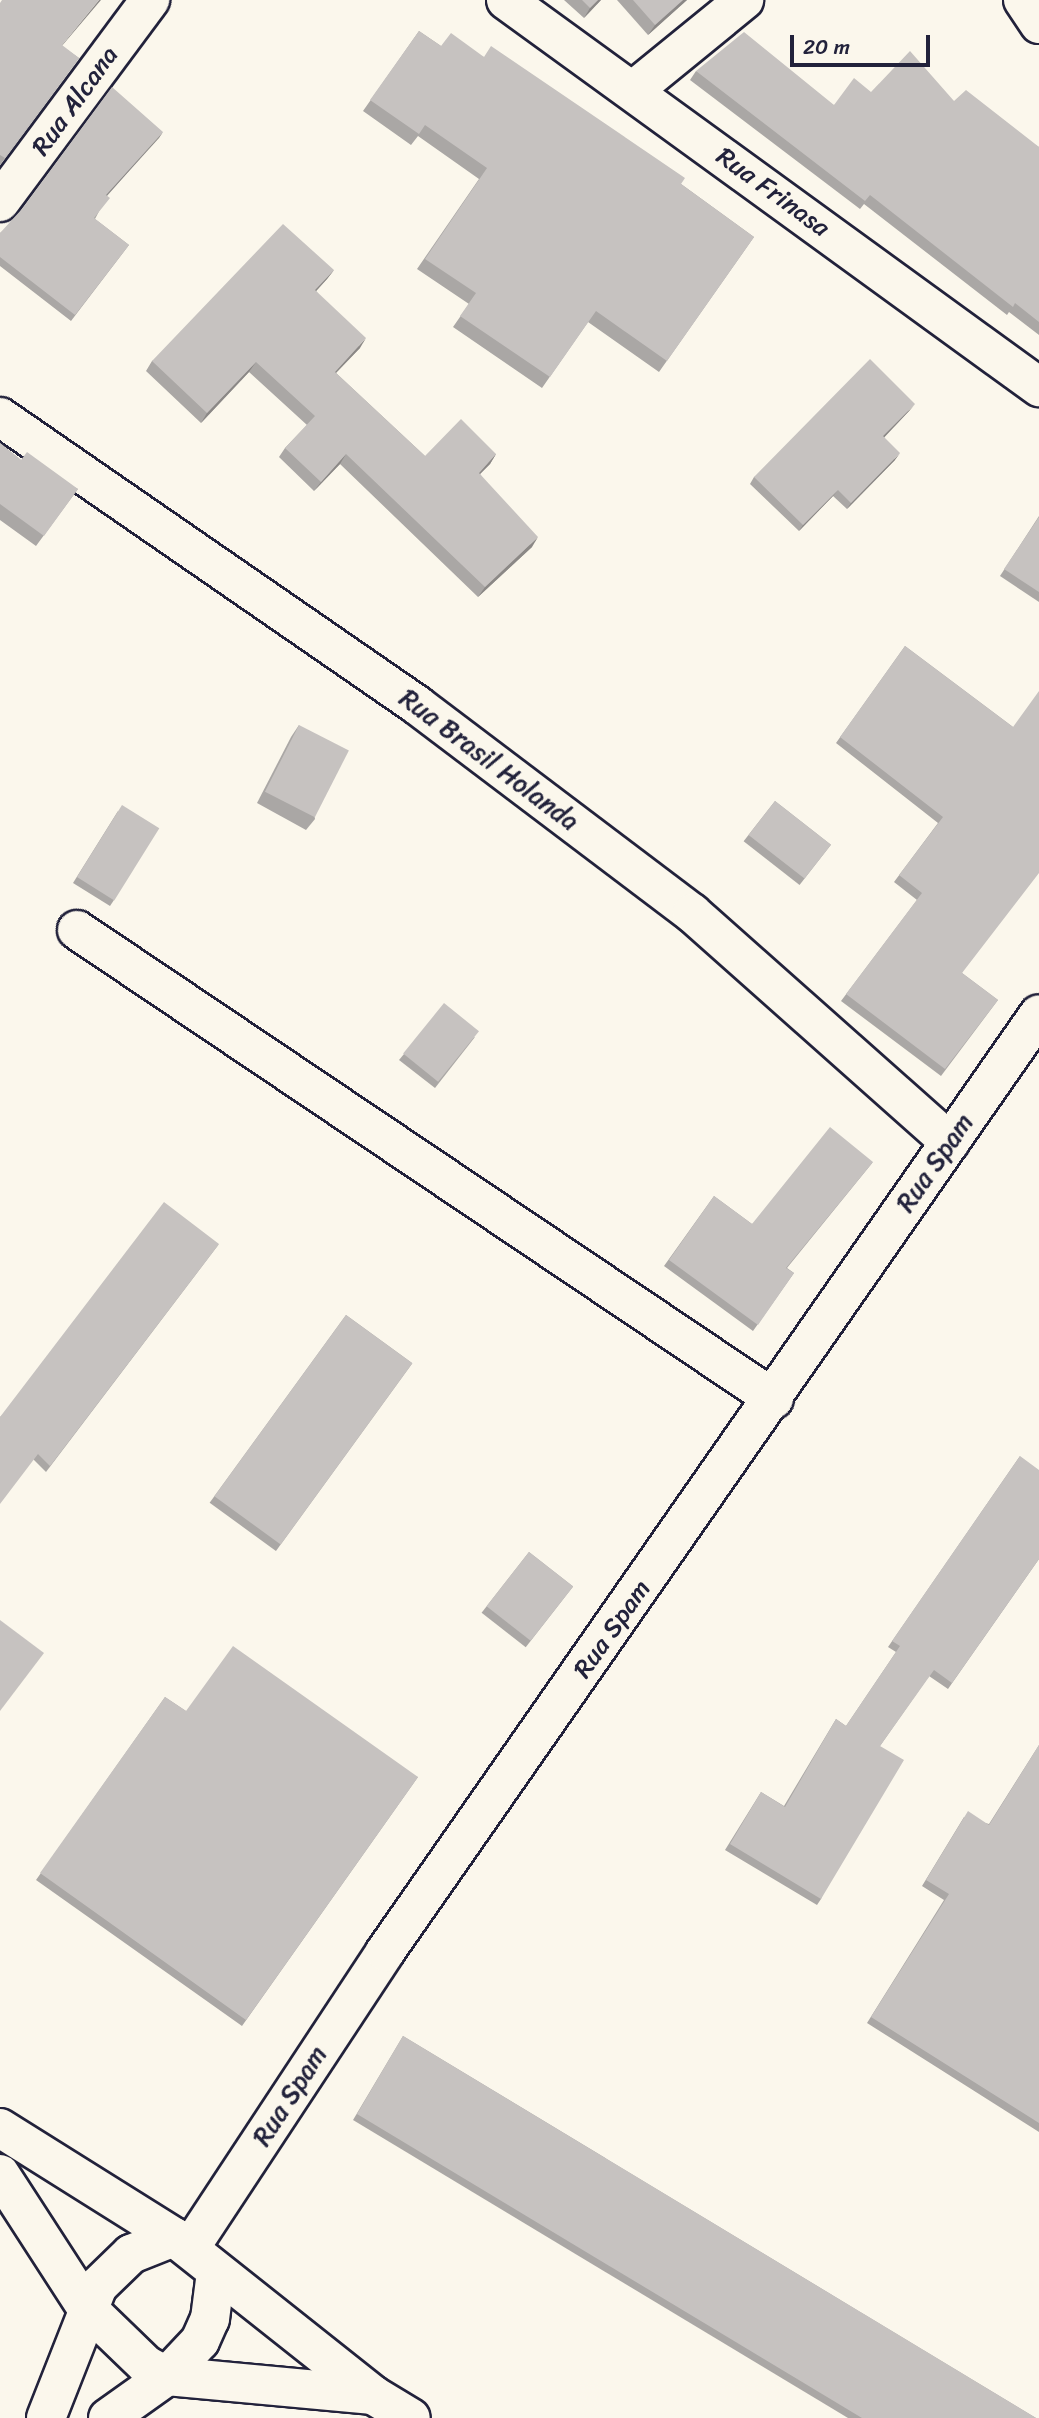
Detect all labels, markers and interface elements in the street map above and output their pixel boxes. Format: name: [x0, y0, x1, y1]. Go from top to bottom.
scale bar: [794, 21, 934, 65]
text: 20 m: [803, 28, 850, 66]
street label: Rua Alcana: [25, 40, 125, 162]
street label: Rua Frinasa: [710, 140, 836, 244]
street label: Rua Brasil Holanda: [393, 683, 585, 837]
street label: Rua Spam: [890, 1108, 980, 1218]
street label: Rua Spam: [567, 1574, 657, 1684]
street label: Rua Spam: [246, 2040, 334, 2152]

